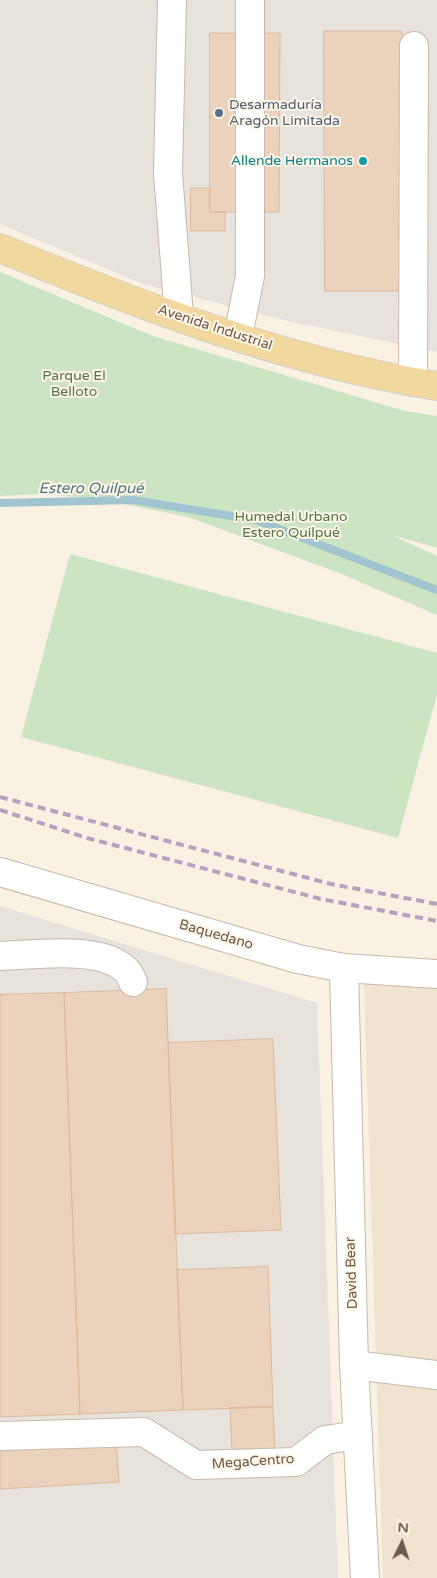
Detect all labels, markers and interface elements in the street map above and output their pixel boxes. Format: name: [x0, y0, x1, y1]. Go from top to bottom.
place label: Desarmaduría Aragón Limitada: [229, 97, 340, 130]
marker: Desarmaduría Aragón Limitada: [213, 107, 225, 119]
place label: Allende Hermanos: [231, 153, 353, 169]
marker: Allende Hermanos: [357, 155, 369, 167]
street label: Avenida Industrial: [156, 302, 274, 354]
park label: Parque El Belloto: [42, 368, 106, 401]
water label: Estero Quilpué: [38, 480, 144, 498]
park label: Humedal Urbano Estero Quilpué: [235, 509, 347, 542]
street label: Baquedano: [177, 916, 255, 954]
street label: David Bear: [342, 1237, 362, 1309]
street label: MegaCentro: [211, 1451, 295, 1473]
north arrow: [377, 1518, 427, 1568]
text: N: [397, 1519, 409, 1536]

